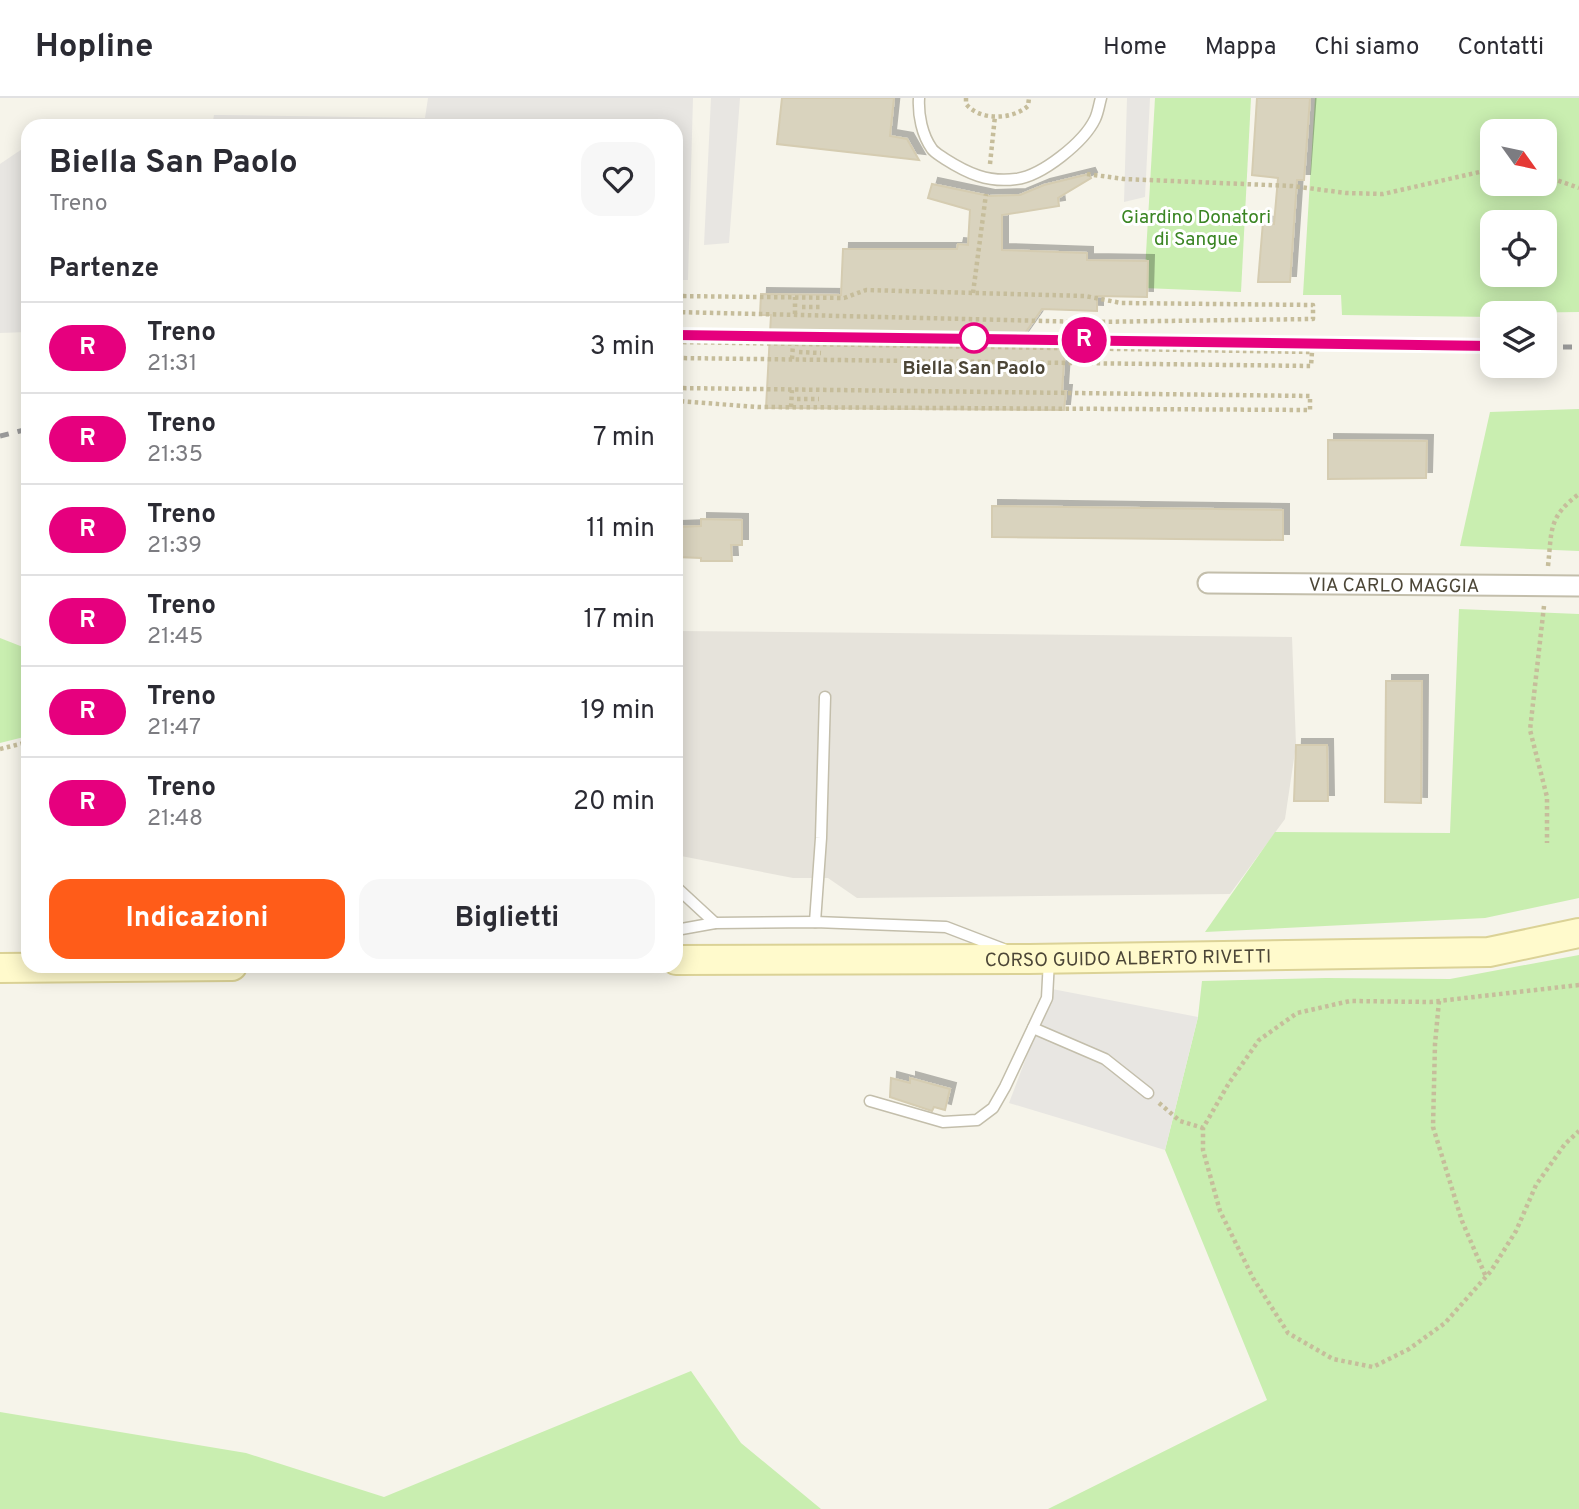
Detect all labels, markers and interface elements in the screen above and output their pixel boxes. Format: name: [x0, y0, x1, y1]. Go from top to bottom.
text: Hopline: [35, 27, 153, 69]
text: Home: [1103, 33, 1167, 63]
text: Mappa: [1205, 33, 1276, 63]
text: Chi siamo: [1314, 33, 1419, 63]
text: Contatti: [1457, 33, 1544, 63]
north arrow: [1480, 119, 1558, 196]
map controls: [1480, 119, 1557, 378]
button: heart: [581, 142, 655, 216]
text: Biella San Paolo: [49, 143, 298, 185]
text: Treno: [49, 190, 108, 219]
park label: Giardino Donatori di Sangue: [1121, 206, 1271, 252]
button: locate: [1480, 210, 1557, 287]
text: Partenze: [49, 253, 159, 286]
button: layers: [1480, 301, 1557, 378]
text: Treno: [147, 317, 216, 350]
line badge: R: [1061, 317, 1107, 363]
marker: Biella San Paolo: [959, 323, 989, 353]
text: R: [1076, 325, 1092, 355]
text: 3 min: [590, 331, 655, 364]
text: R: [79, 333, 96, 363]
text: 21:31: [147, 350, 197, 379]
place label: Biella San Paolo: [902, 357, 1046, 381]
text: Treno: [147, 408, 216, 441]
text: 7 min: [593, 422, 655, 455]
text: R: [79, 424, 96, 454]
text: 21:35: [147, 441, 203, 470]
text: Treno: [147, 499, 216, 532]
text: 11 min: [586, 513, 655, 546]
text: R: [79, 515, 96, 545]
text: 21:39: [147, 532, 202, 561]
street label: VIA CARLO MAGGIA: [1308, 574, 1480, 599]
text: Treno: [147, 590, 216, 623]
text: 17 min: [583, 604, 655, 637]
text: R: [79, 606, 96, 636]
text: 21:45: [147, 623, 203, 652]
text: Treno: [147, 681, 216, 714]
text: 19 min: [580, 695, 655, 728]
text: R: [79, 697, 96, 727]
text: 21:47: [147, 714, 201, 743]
text: Treno: [147, 772, 216, 805]
text: 20 min: [573, 786, 655, 819]
text: R: [79, 788, 96, 818]
text: 21:48: [147, 805, 203, 834]
button: Indicazioni: [49, 879, 345, 959]
button: Biglietti: [359, 879, 655, 959]
street label: CORSO GUIDO ALBERTO RIVETTI: [985, 945, 1271, 973]

